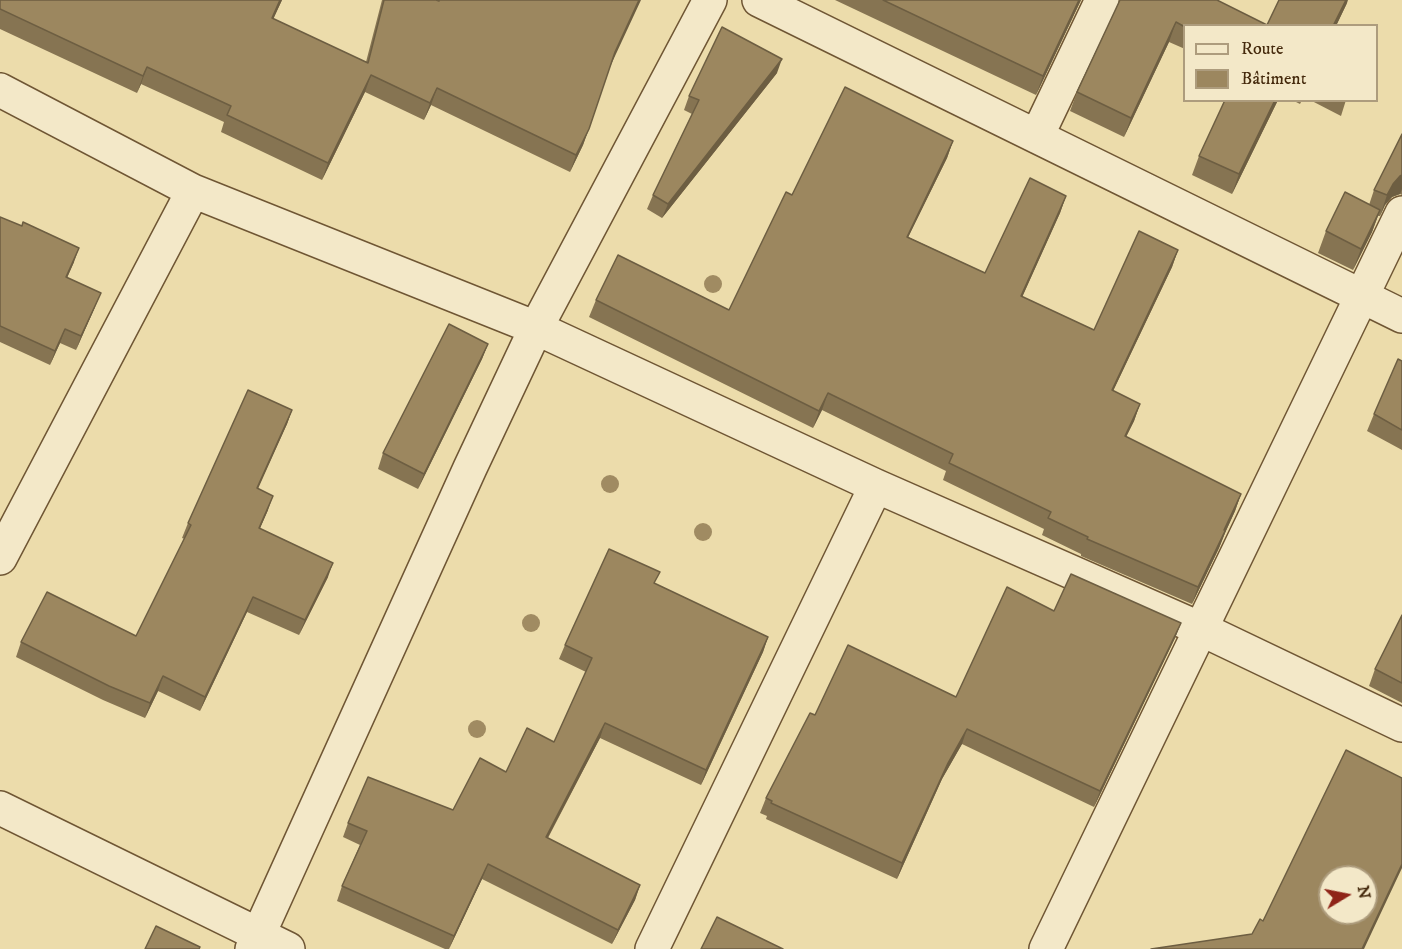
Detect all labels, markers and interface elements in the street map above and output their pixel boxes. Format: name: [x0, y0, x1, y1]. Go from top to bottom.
legend: [1183, 24, 1378, 102]
text: Route: [1241, 38, 1284, 60]
text: Bâtiment: [1241, 68, 1306, 90]
north arrow: [1318, 865, 1378, 925]
text: N: [1353, 884, 1375, 900]

